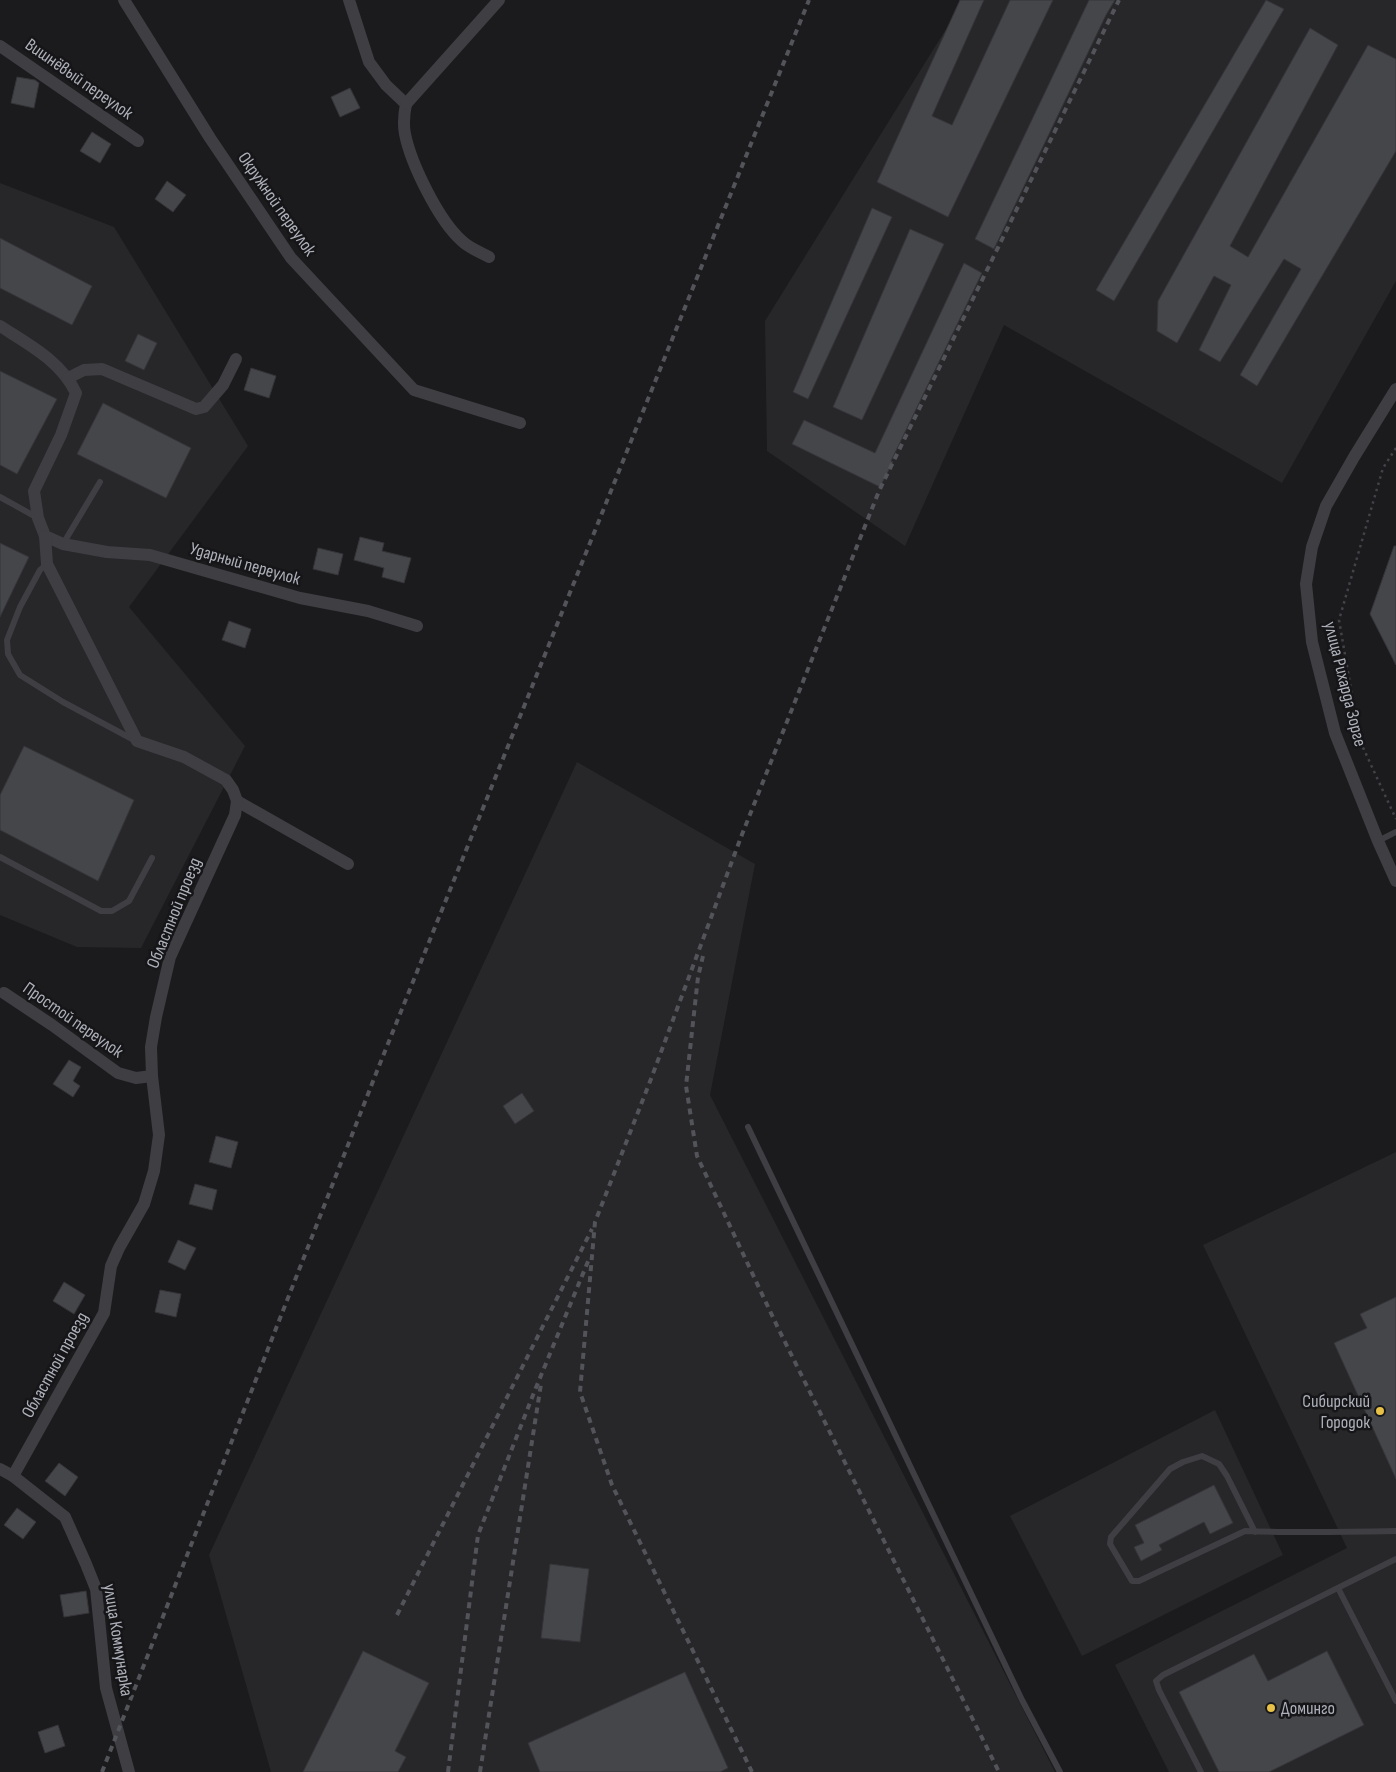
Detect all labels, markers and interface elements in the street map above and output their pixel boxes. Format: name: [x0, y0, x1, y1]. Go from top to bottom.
street label: Вишнёвый переулок: [21, 34, 137, 124]
street label: Окружной переулок: [233, 148, 321, 260]
street label: Ударный переулок: [187, 538, 303, 590]
street label: улица Рихарда Зорге: [1319, 619, 1371, 749]
street label: Областной проезд: [142, 855, 206, 971]
street label: Простой переулок: [19, 978, 127, 1062]
street label: Областной проезд: [17, 1308, 93, 1422]
place label: Сибирский Городок: [1302, 1391, 1370, 1433]
marker: Сибирский Городок: [1374, 1405, 1386, 1417]
street label: улица Коммунарка: [99, 1582, 137, 1698]
place label: Доминго: [1281, 1698, 1335, 1719]
marker: Доминго: [1265, 1702, 1277, 1714]

